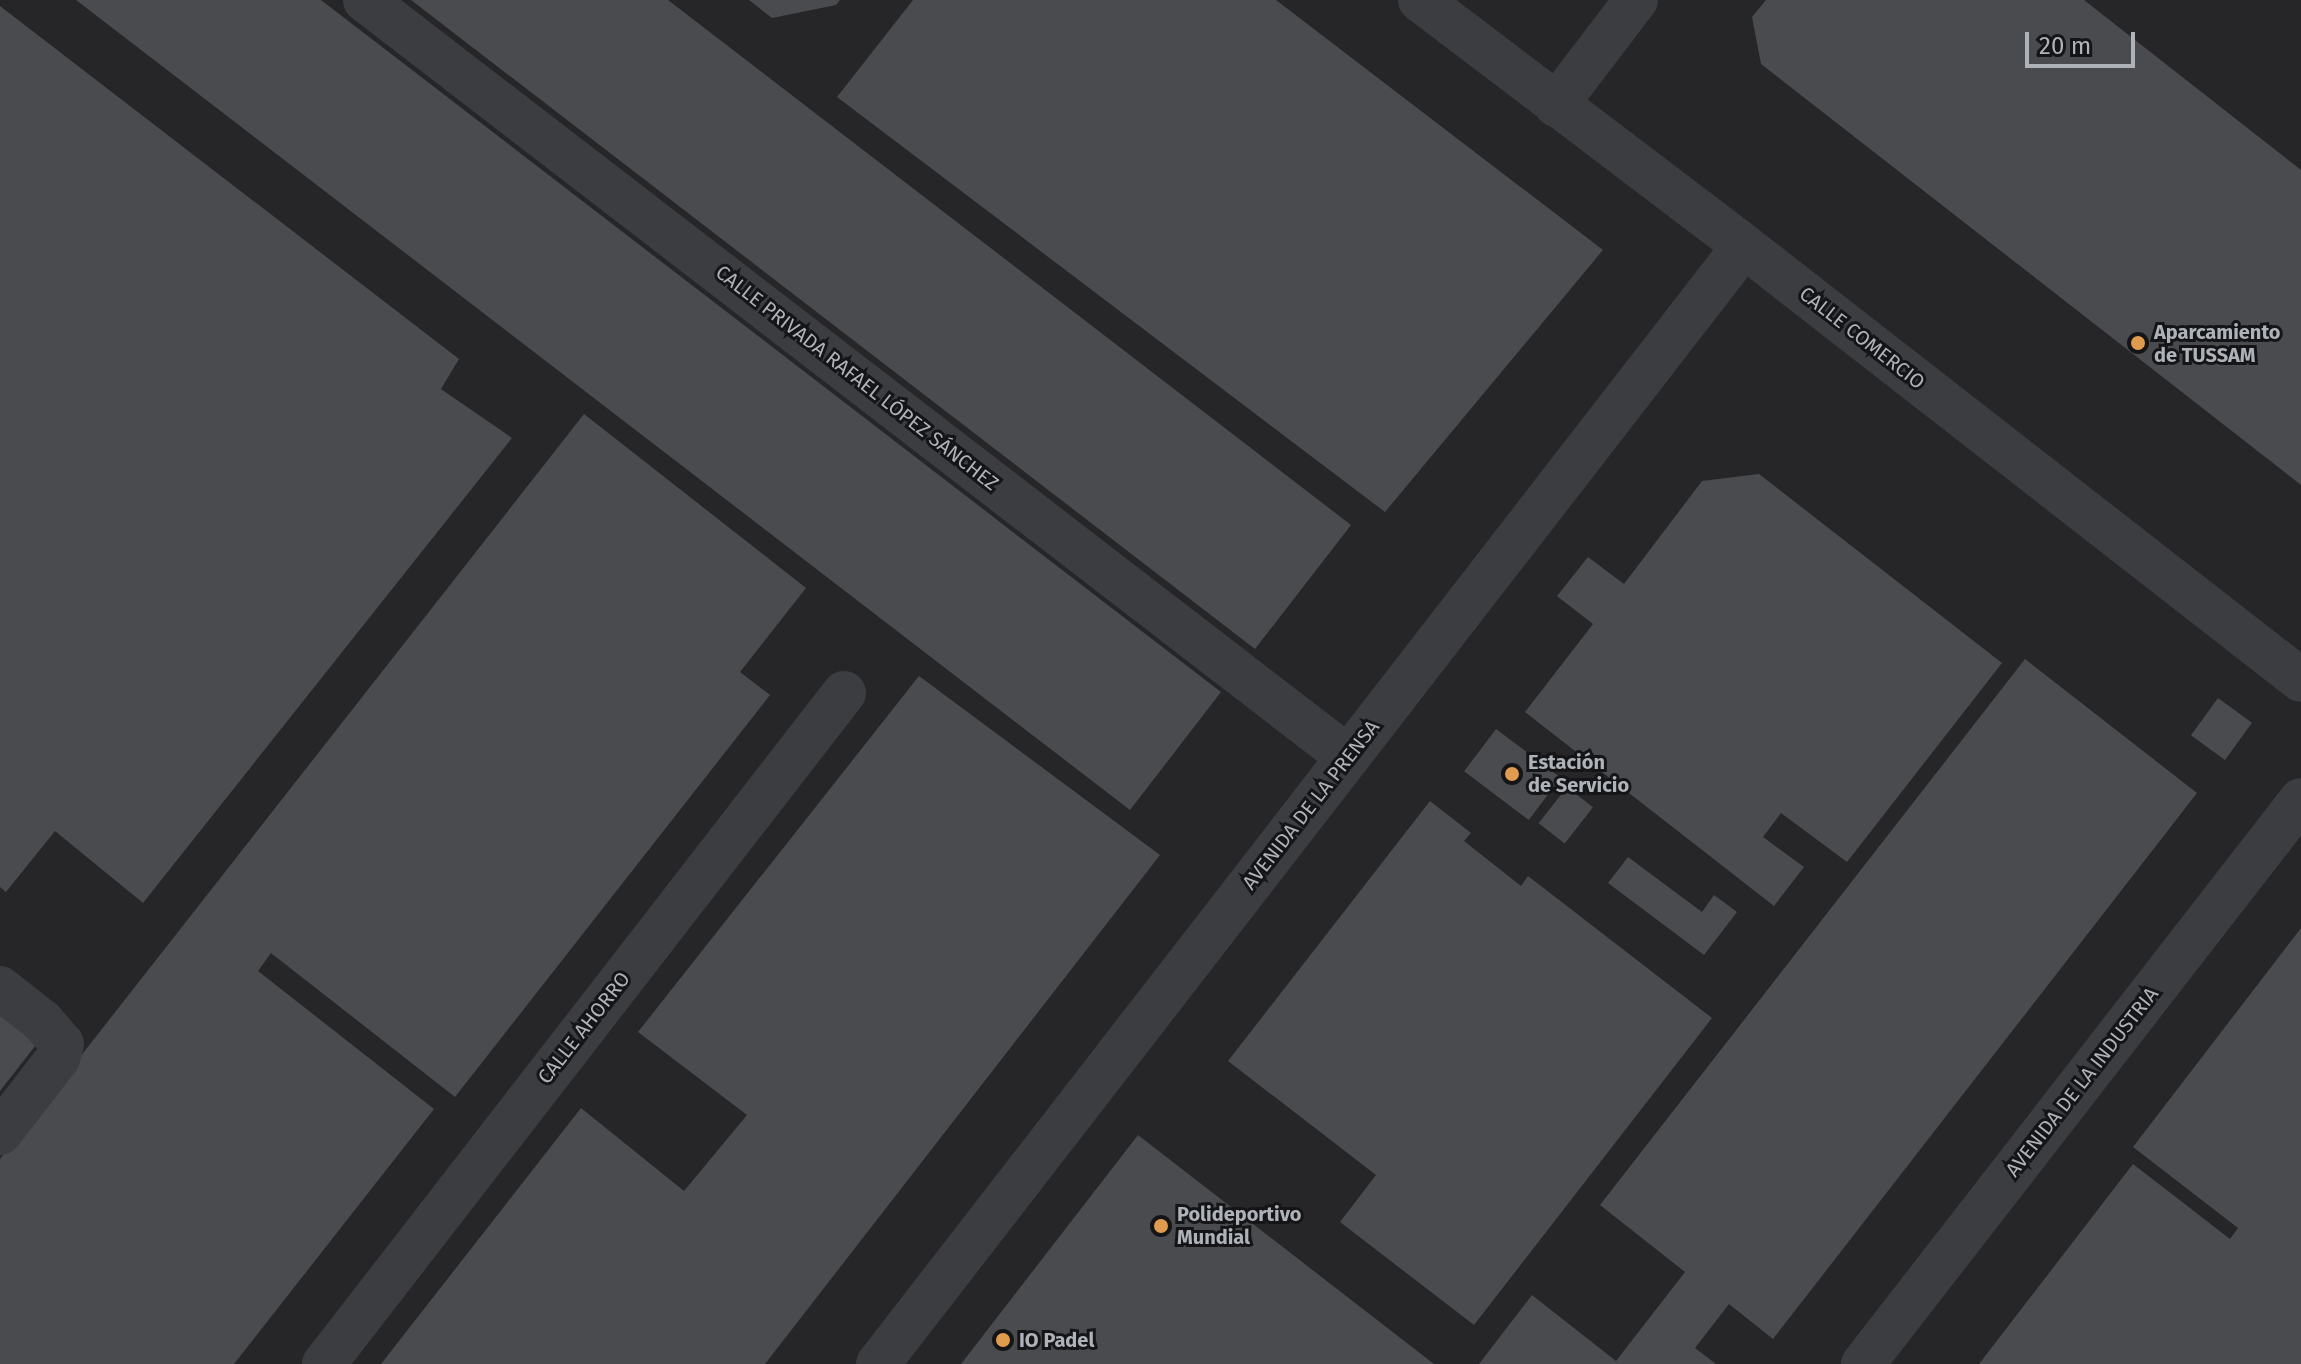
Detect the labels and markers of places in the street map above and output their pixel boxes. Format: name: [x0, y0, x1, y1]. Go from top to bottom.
place label: Aparcamiento de TUSSAM: [2154, 320, 2280, 367]
marker: Aparcamiento de TUSSAM: [2129, 334, 2147, 352]
place label: Estación de Servicio: [1528, 750, 1629, 797]
marker: Estación de Servicio: [1503, 765, 1521, 783]
place label: Polideportivo Mundial: [1177, 1202, 1301, 1249]
marker: Polideportivo Mundial: [1152, 1217, 1170, 1235]
place label: IO Padel: [1019, 1328, 1094, 1352]
marker: IO Padel: [994, 1331, 1012, 1349]

